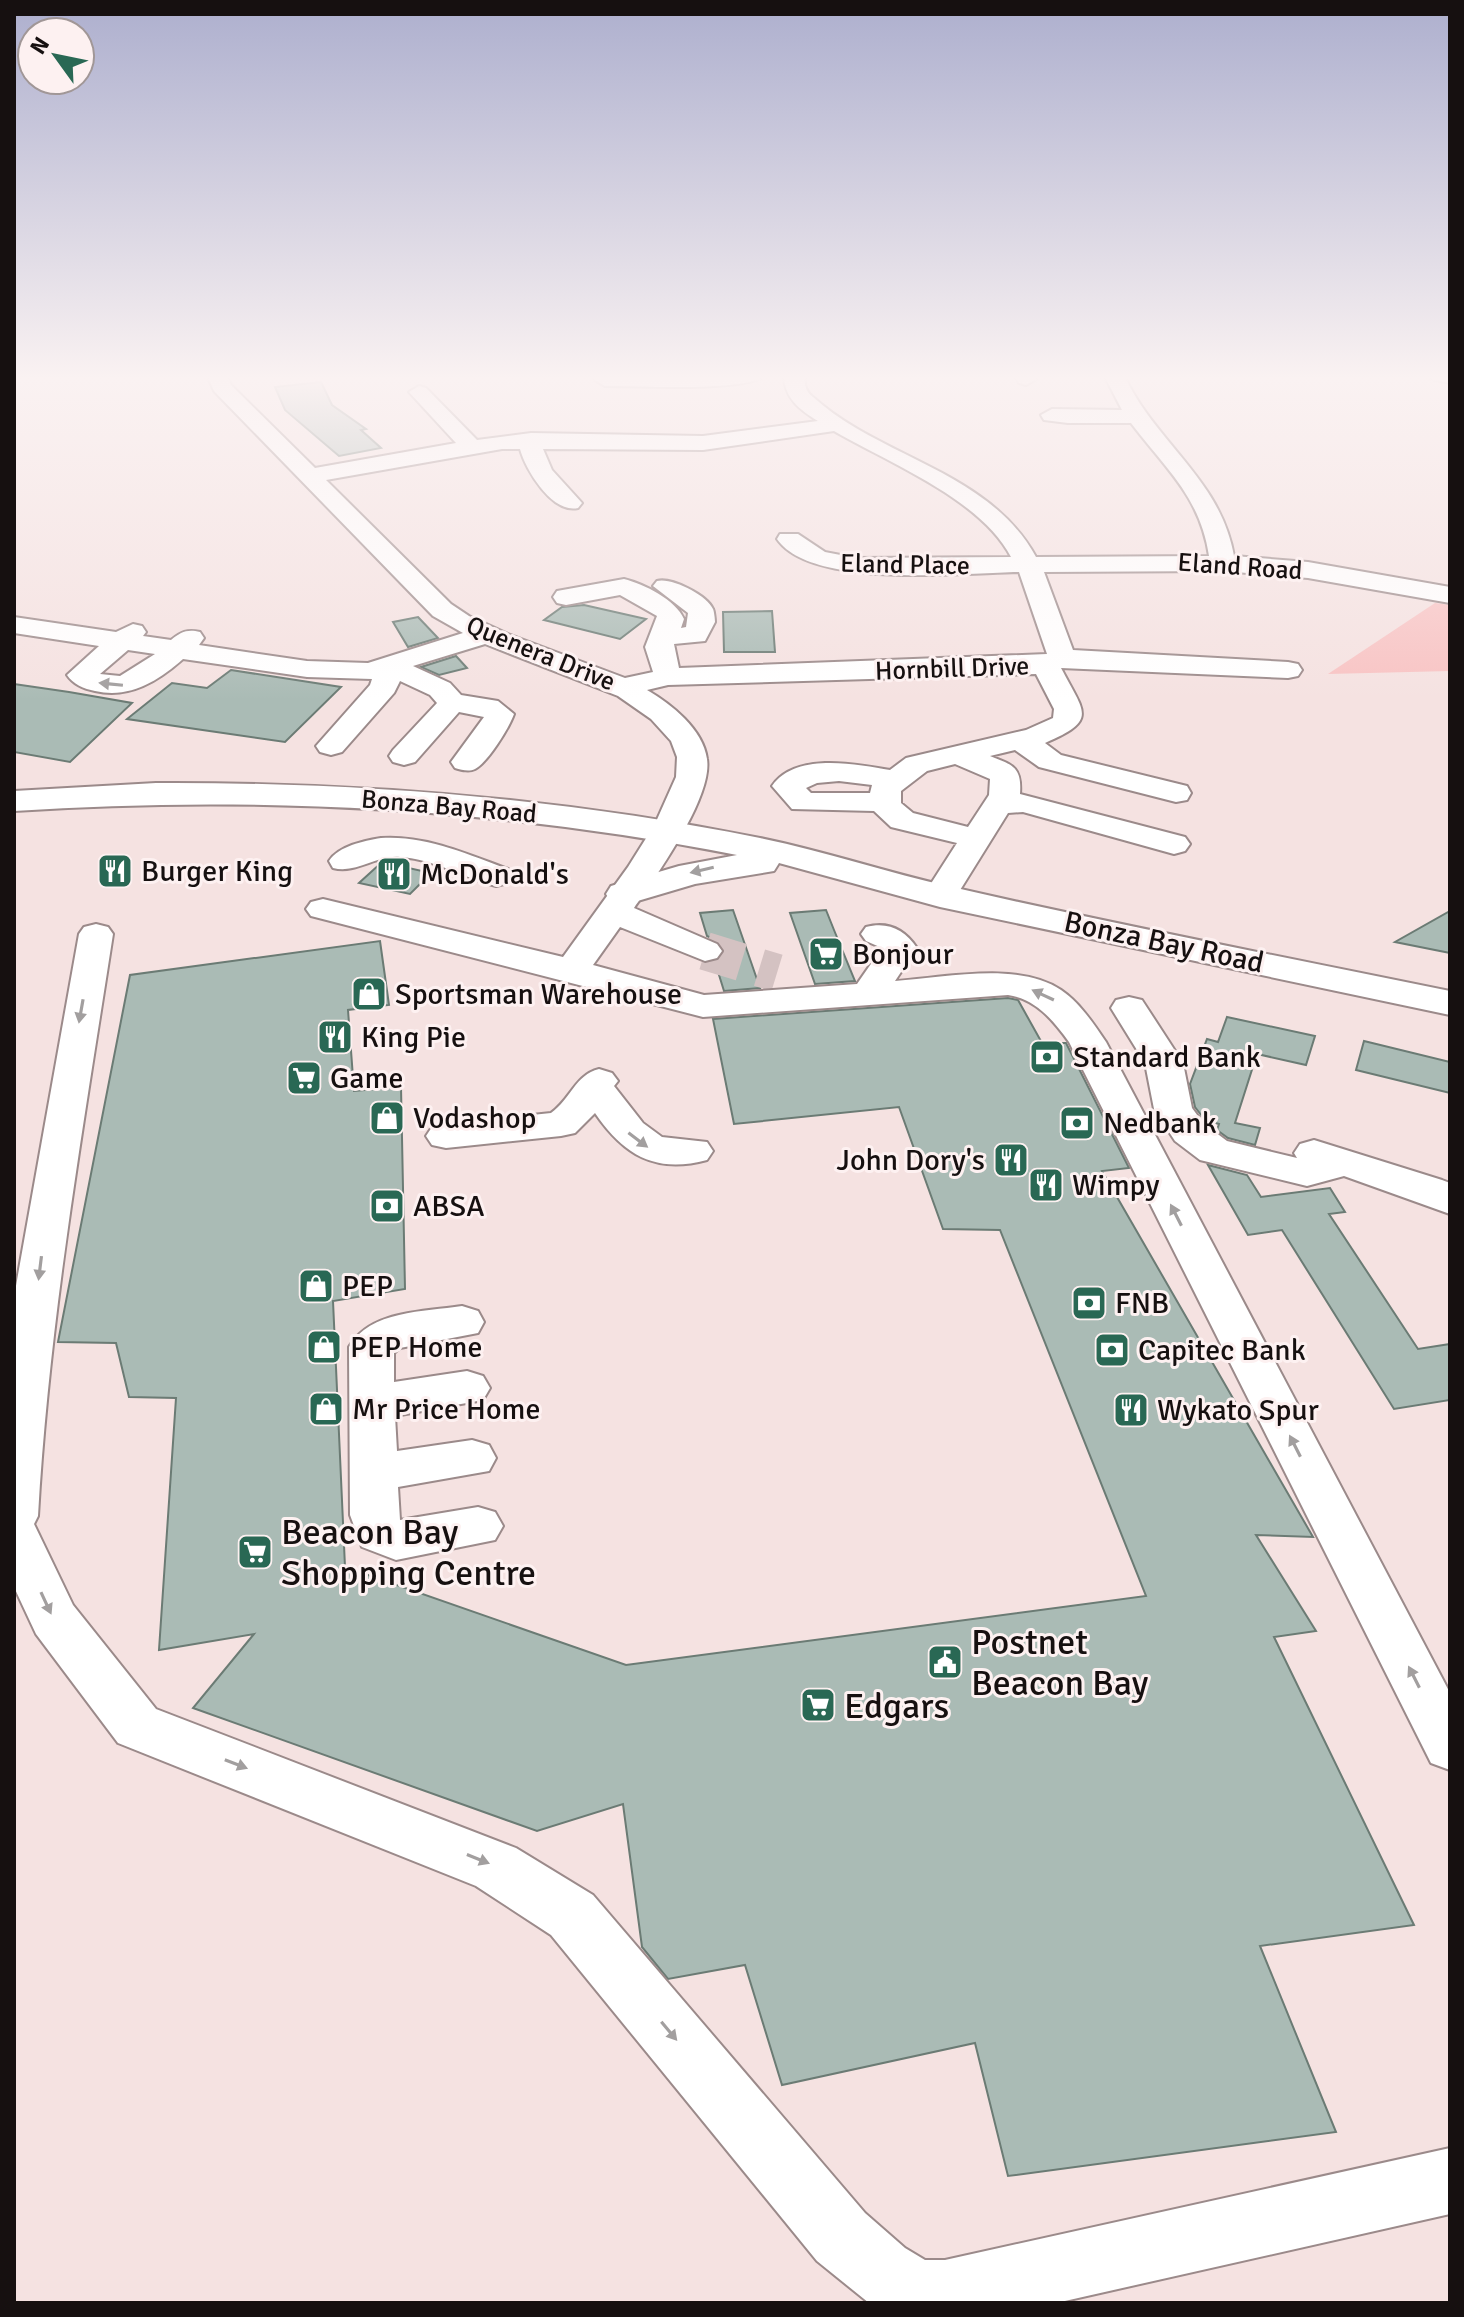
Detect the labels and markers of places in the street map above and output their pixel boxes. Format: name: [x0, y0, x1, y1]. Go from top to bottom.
restaurant icon: Burger King: [96, 852, 134, 890]
place label: Burger King: [141, 853, 293, 890]
restaurant icon: McDonald's: [375, 855, 413, 893]
place label: McDonald's: [420, 856, 569, 893]
supermarket icon: Bonjour: [807, 935, 845, 973]
place label: Bonjour: [852, 936, 954, 973]
shop icon: Sportsman Warehouse: [350, 975, 388, 1013]
place label: Sportsman Warehouse: [395, 976, 682, 1013]
restaurant icon: King Pie: [316, 1018, 354, 1056]
place label: King Pie: [361, 1019, 466, 1056]
bank icon: Standard Bank: [1028, 1038, 1066, 1076]
place label: Standard Bank: [1073, 1039, 1261, 1076]
supermarket icon: Game: [285, 1059, 323, 1097]
place label: Game: [330, 1060, 403, 1097]
shop icon: Vodashop: [368, 1099, 406, 1137]
place label: Vodashop: [413, 1100, 536, 1137]
bank icon: Nedbank: [1058, 1104, 1096, 1142]
place label: Nedbank: [1103, 1105, 1217, 1142]
restaurant icon: John Dory's: [992, 1141, 1030, 1179]
place label: John Dory's: [836, 1142, 985, 1179]
restaurant icon: Wimpy: [1027, 1166, 1065, 1204]
place label: Wimpy: [1072, 1167, 1159, 1204]
bank icon: ABSA: [368, 1187, 406, 1225]
place label: ABSA: [413, 1188, 485, 1225]
shop icon: PEP: [297, 1267, 335, 1305]
place label: PEP: [342, 1268, 393, 1305]
bank icon: FNB: [1070, 1284, 1108, 1322]
place label: FNB: [1115, 1285, 1169, 1322]
shop icon: PEP Home: [305, 1328, 343, 1366]
place label: PEP Home: [350, 1329, 482, 1366]
bank icon: Capitec Bank: [1093, 1331, 1131, 1369]
place label: Capitec Bank: [1138, 1332, 1306, 1369]
shop icon: Mr Price Home: [307, 1390, 345, 1428]
place label: Mr Price Home: [352, 1391, 540, 1428]
restaurant icon: Wykato Spur: [1112, 1391, 1150, 1429]
place label: Wykato Spur: [1157, 1392, 1319, 1429]
place label: Beacon Bay Shopping Centre: [281, 1510, 536, 1596]
supermarket icon: Beacon Bay Shopping Centre: [236, 1533, 274, 1571]
place label: Postnet Beacon Bay: [971, 1620, 1149, 1706]
public building icon: Postnet Beacon Bay: [926, 1643, 964, 1681]
place label: Edgars: [844, 1684, 949, 1729]
supermarket icon: Edgars: [799, 1686, 837, 1724]

